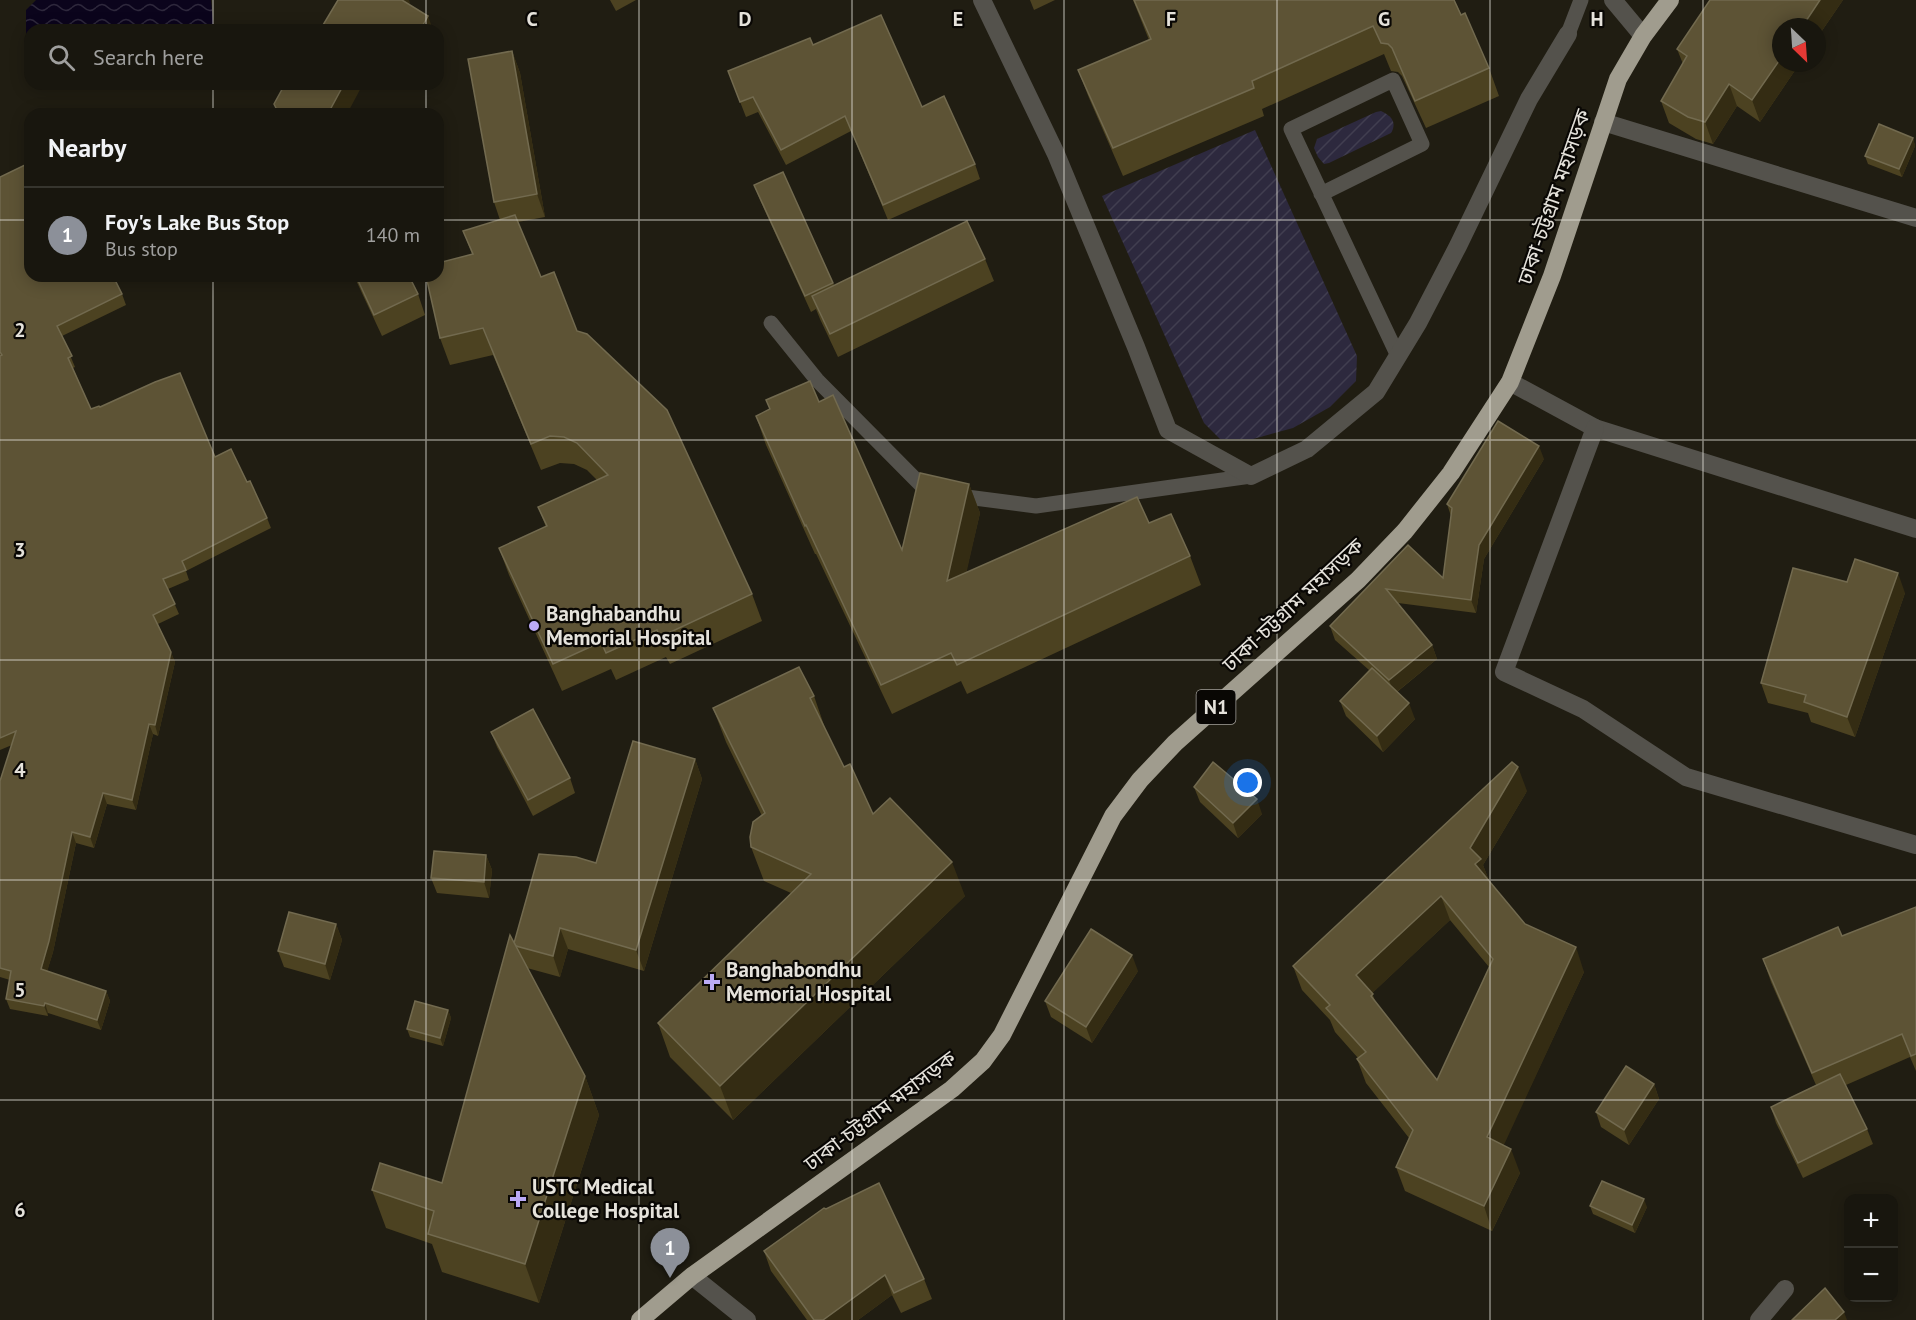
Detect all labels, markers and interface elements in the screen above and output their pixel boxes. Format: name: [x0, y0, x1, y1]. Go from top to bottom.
text: C: [526, 6, 538, 32]
text: D: [739, 6, 752, 32]
text: E: [953, 6, 963, 32]
text: F: [1166, 6, 1176, 32]
text: G: [1378, 6, 1390, 32]
text: H: [1590, 6, 1604, 32]
north arrow: [1772, 18, 1826, 72]
search box: [24, 24, 444, 90]
icon: search: [45, 41, 78, 74]
text: Search here: [93, 43, 204, 71]
street label: ঢাকা-চট্টগ্রাম মহাসড়ক: [1511, 105, 1597, 289]
text: Nearby: [48, 131, 126, 164]
text: Foy's Lake Bus Stop: [105, 208, 289, 236]
text: 1: [62, 222, 73, 248]
text: 140 m: [366, 222, 420, 248]
text: Bus stop: [105, 236, 178, 262]
text: 2: [14, 317, 26, 343]
street label: ঢাকা-চট্টগ্রাম মহাসড়ক: [1216, 531, 1370, 678]
text: 3: [14, 537, 26, 563]
place label: Banghabandhu Memorial Hospital: [546, 600, 712, 651]
marker: Banghabandhu Memorial Hospital: [527, 619, 541, 633]
road number: N1: [1196, 690, 1236, 724]
text: 4: [14, 757, 26, 783]
your location: [1233, 768, 1262, 797]
place label: Banghabondhu Memorial Hospital: [726, 956, 892, 1007]
marker: Banghabondhu Memorial Hospital: [703, 973, 721, 991]
text: 5: [14, 977, 26, 1003]
street label: ঢাকা-চট্টগ্রাম মহাসড়ক: [797, 1044, 962, 1177]
place label: USTC Medical College Hospital: [532, 1173, 680, 1224]
marker: USTC Medical College Hospital: [509, 1190, 527, 1208]
map controls: [1844, 1194, 1898, 1302]
button: +: [1844, 1194, 1898, 1248]
text: 6: [14, 1197, 26, 1223]
pin: 1: [650, 1228, 690, 1278]
button: −: [1844, 1248, 1898, 1302]

